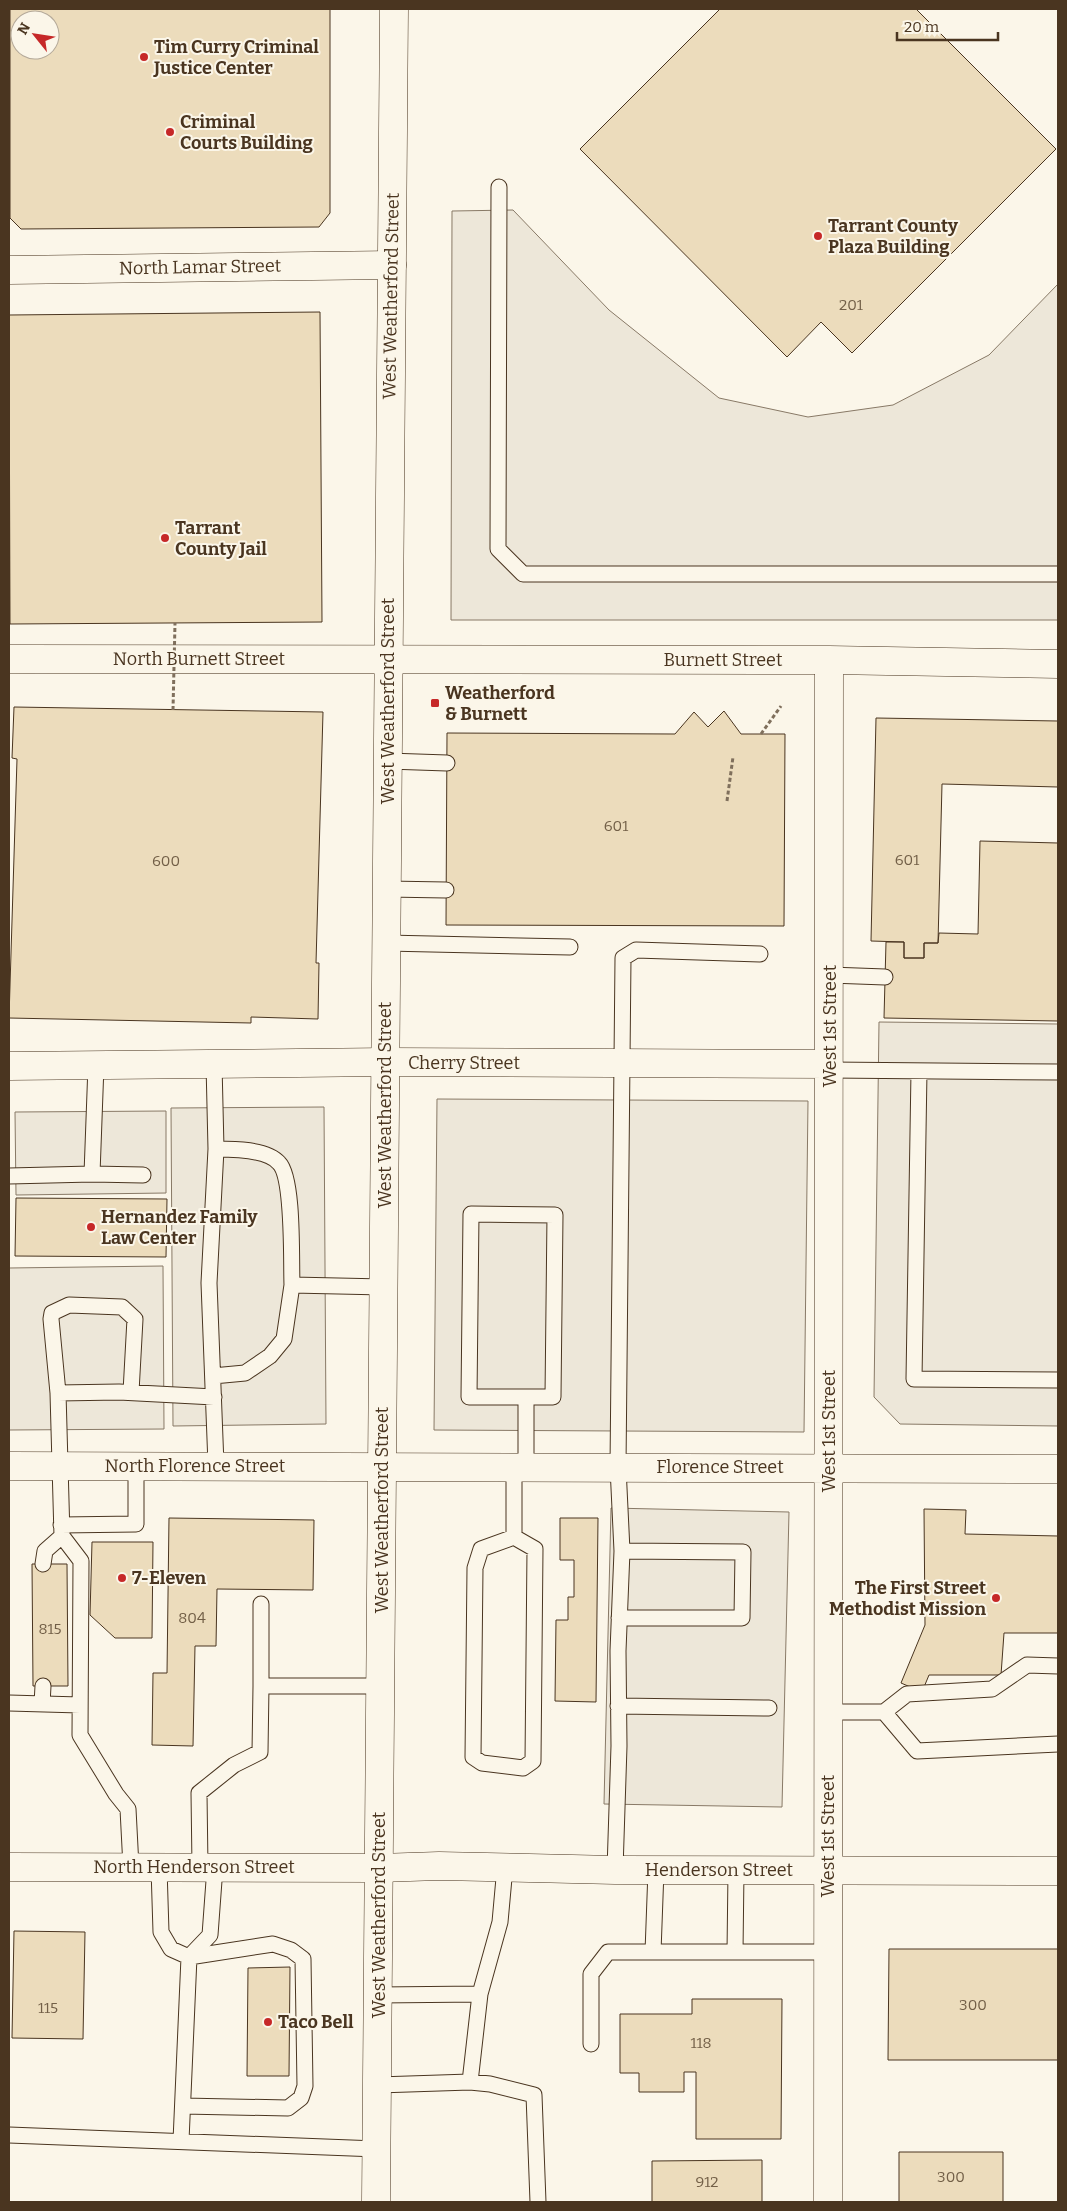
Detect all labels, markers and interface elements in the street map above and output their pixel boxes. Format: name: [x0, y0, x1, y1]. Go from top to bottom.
north arrow: [10, 10, 60, 60]
scale bar: [897, 10, 998, 42]
text: 20 m: [904, 18, 940, 36]
text: N: [14, 20, 34, 38]
place label: Tim Curry Criminal Justice Center: [153, 36, 319, 79]
marker: Tim Curry Criminal Justice Center: [138, 51, 150, 63]
place label: Criminal Courts Building: [180, 111, 314, 154]
marker: Criminal Courts Building: [164, 126, 176, 138]
street label: West Weatherford Street: [378, 192, 404, 399]
place label: Tarrant County Plaza Building: [828, 215, 959, 258]
marker: Tarrant County Plaza Building: [812, 230, 824, 242]
street label: North Lamar Street: [119, 255, 282, 279]
house number: 201: [839, 296, 863, 314]
place label: Tarrant County Jail: [175, 517, 267, 560]
marker: Tarrant County Jail: [159, 532, 171, 544]
street label: West Weatherford Street: [377, 597, 399, 804]
street label: North Burnett Street: [113, 648, 286, 670]
street label: Burnett Street: [664, 649, 783, 671]
place label: Weatherford & Burnett: [445, 682, 555, 725]
marker: Weatherford & Burnett: [429, 697, 441, 709]
house number: 601: [604, 817, 628, 835]
house number: 601: [895, 851, 919, 869]
house number: 600: [152, 852, 180, 870]
street label: West 1st Street: [819, 964, 841, 1087]
street label: West Weatherford Street: [374, 1001, 396, 1208]
street label: Cherry Street: [408, 1052, 520, 1074]
place label: Hernandez Family Law Center: [101, 1206, 258, 1249]
marker: Hernandez Family Law Center: [85, 1221, 97, 1233]
street label: West 1st Street: [818, 1369, 840, 1492]
street label: West Weatherford Street: [371, 1406, 393, 1613]
street label: North Florence Street: [105, 1455, 286, 1477]
street label: Florence Street: [656, 1456, 784, 1478]
place label: 7-Eleven: [132, 1567, 207, 1589]
marker: 7-Eleven: [116, 1572, 128, 1584]
place label: The First Street Methodist Mission: [829, 1577, 986, 1620]
marker: The First Street Methodist Mission: [990, 1592, 1002, 1604]
house number: 804: [178, 1609, 206, 1627]
house number: 815: [38, 1620, 62, 1638]
street label: West 1st Street: [817, 1774, 839, 1897]
street label: West Weatherford Street: [368, 1811, 390, 2018]
street label: North Henderson Street: [93, 1856, 295, 1878]
street label: Henderson Street: [645, 1859, 794, 1881]
house number: 300: [959, 1996, 987, 2014]
house number: 115: [38, 1999, 58, 2017]
place label: Taco Bell: [278, 2011, 354, 2033]
marker: Taco Bell: [262, 2016, 274, 2028]
house number: 118: [690, 2034, 712, 2052]
house number: 300: [937, 2168, 965, 2186]
house number: 912: [695, 2173, 719, 2191]

